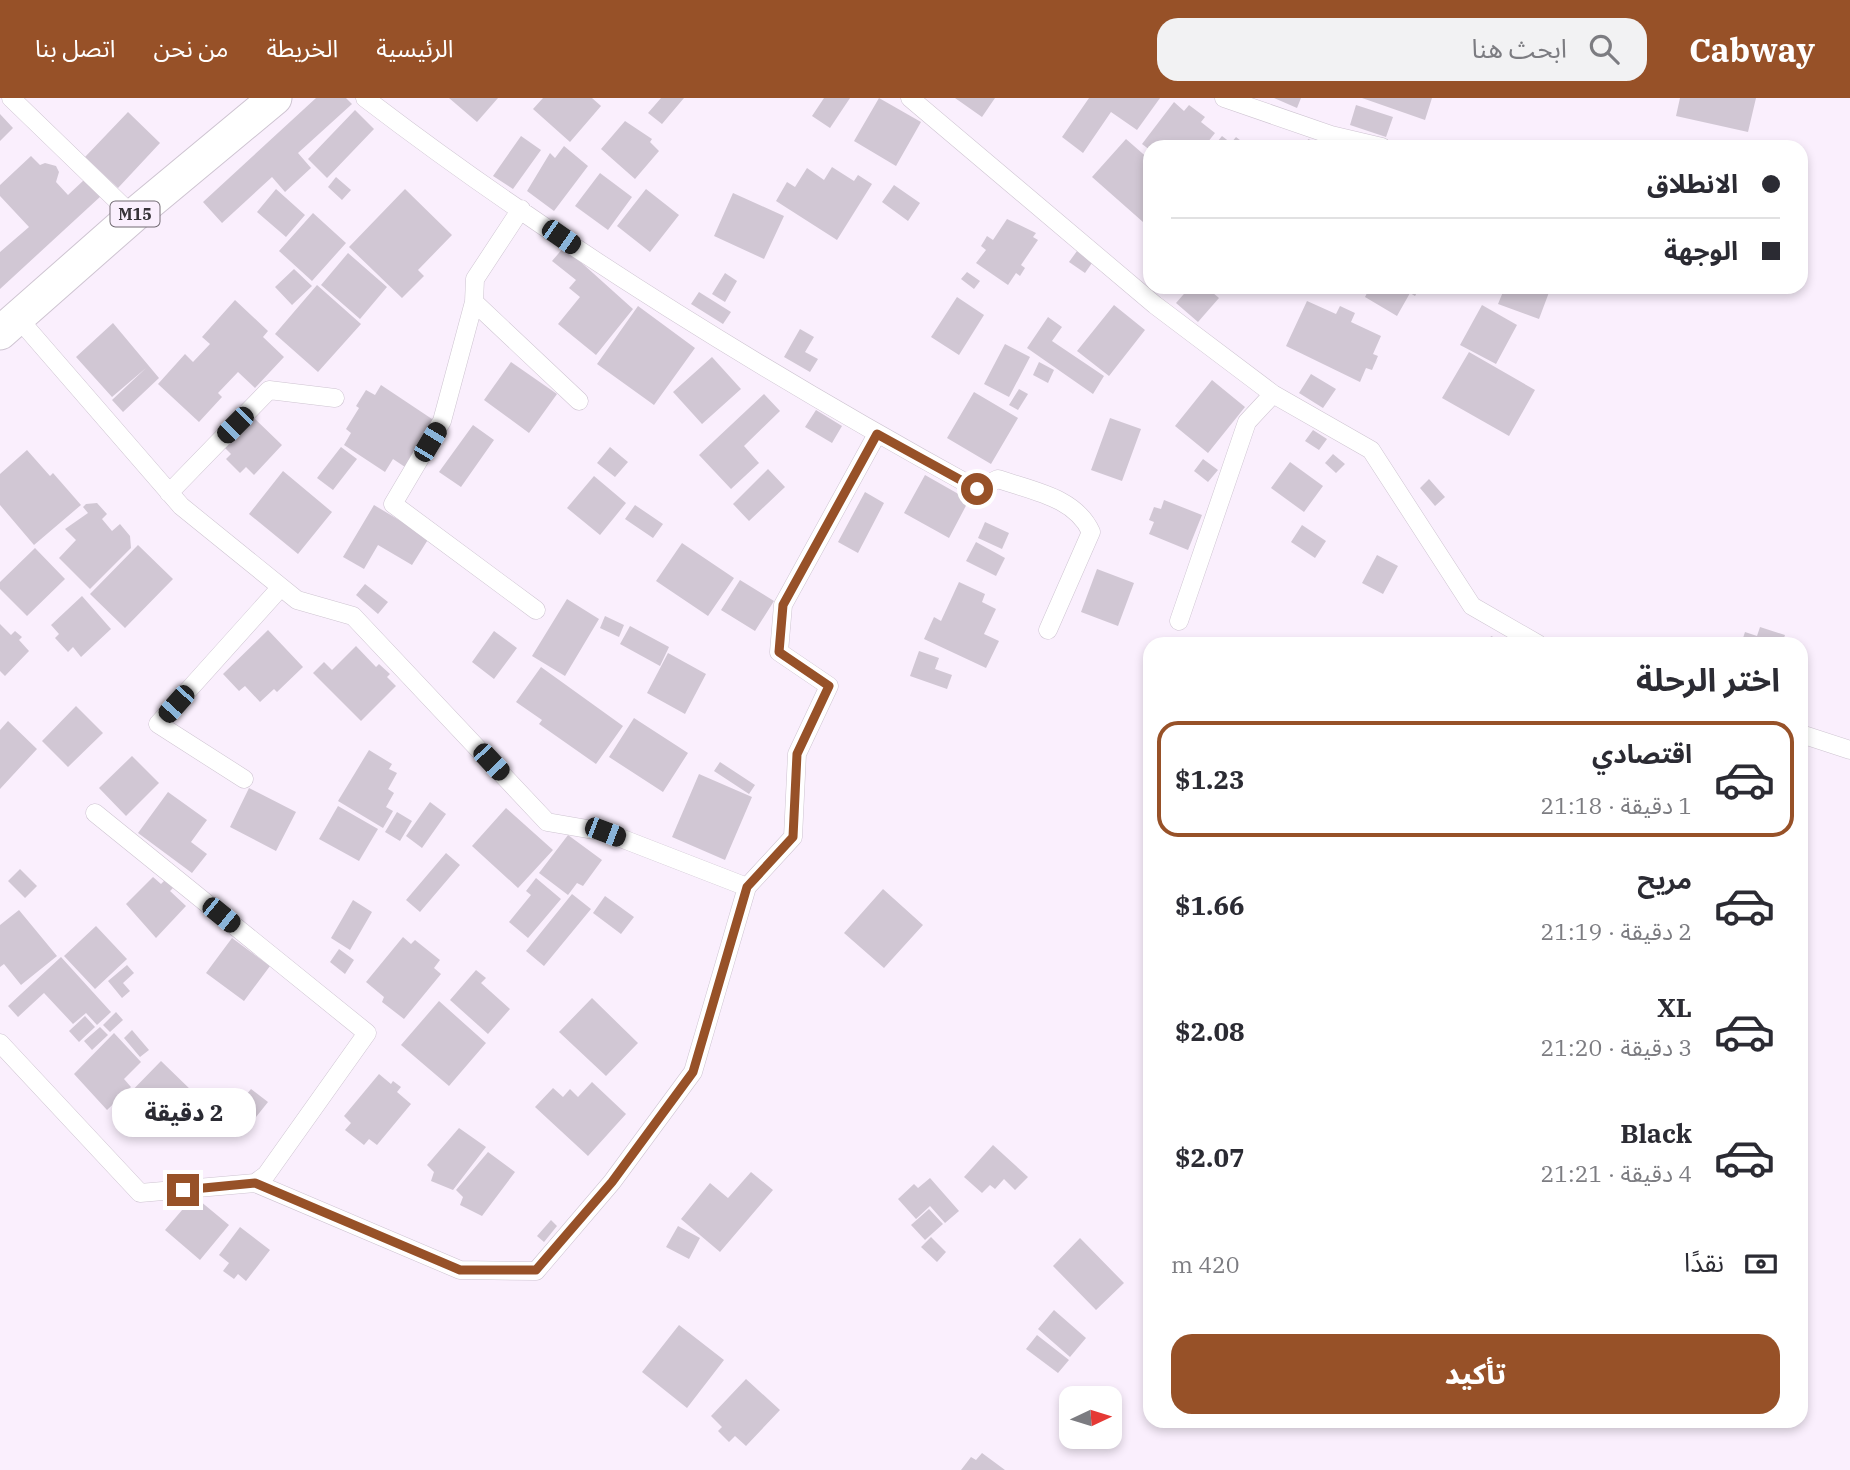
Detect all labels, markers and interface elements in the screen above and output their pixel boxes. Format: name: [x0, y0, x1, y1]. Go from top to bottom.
search box: [1157, 18, 1647, 81]
text: Cabway: [1689, 28, 1815, 71]
icon: search: [1585, 30, 1623, 68]
text: ابحث هنا: [1471, 31, 1567, 65]
text: اتصل بنا: [35, 32, 115, 64]
text: من نحن: [153, 32, 228, 64]
text: الخريطة: [266, 32, 338, 64]
text: الرئيسية: [376, 32, 453, 64]
text: الانطلاق: [1647, 166, 1738, 200]
road number: M15: [110, 202, 160, 226]
car: [538, 216, 585, 258]
text: الوجهة: [1664, 233, 1738, 267]
car: [213, 403, 258, 447]
car: [411, 419, 450, 465]
route start: [961, 473, 993, 505]
text: اختر الرحلة: [1636, 658, 1780, 700]
car: [155, 681, 198, 727]
text: اقتصادي: [1592, 736, 1692, 770]
car: [469, 739, 514, 785]
icon: car: [1713, 748, 1776, 811]
text: $1.23: [1175, 762, 1245, 796]
text: 1 دقيقة · 21:18: [1541, 790, 1692, 820]
car: [582, 815, 629, 849]
text: مريح: [1637, 862, 1692, 896]
icon: car: [1713, 874, 1776, 937]
text: $1.66: [1175, 888, 1245, 922]
car: [199, 894, 244, 936]
text: 2 دقيقة · 21:19: [1541, 916, 1692, 946]
text: XL: [1657, 990, 1692, 1024]
icon: car: [1713, 1000, 1776, 1063]
text: $2.08: [1175, 1014, 1245, 1048]
text: 3 دقيقة · 21:20: [1541, 1032, 1692, 1062]
callout: 2 دقيقة: [111, 1088, 255, 1138]
text: 2 دقيقة: [144, 1097, 224, 1127]
text: Black: [1620, 1116, 1692, 1150]
icon: car: [1713, 1126, 1776, 1189]
text: $2.07: [1175, 1140, 1245, 1174]
text: 4 دقيقة · 21:21: [1541, 1158, 1692, 1188]
route end: [167, 1174, 199, 1206]
text: نقدًا: [1684, 1245, 1724, 1279]
icon: cash: [1742, 1245, 1780, 1283]
text: 420 m: [1171, 1249, 1240, 1279]
button: تأكيد: [1171, 1334, 1780, 1414]
north arrow: [1059, 1386, 1122, 1449]
map controls: [1059, 1386, 1122, 1449]

